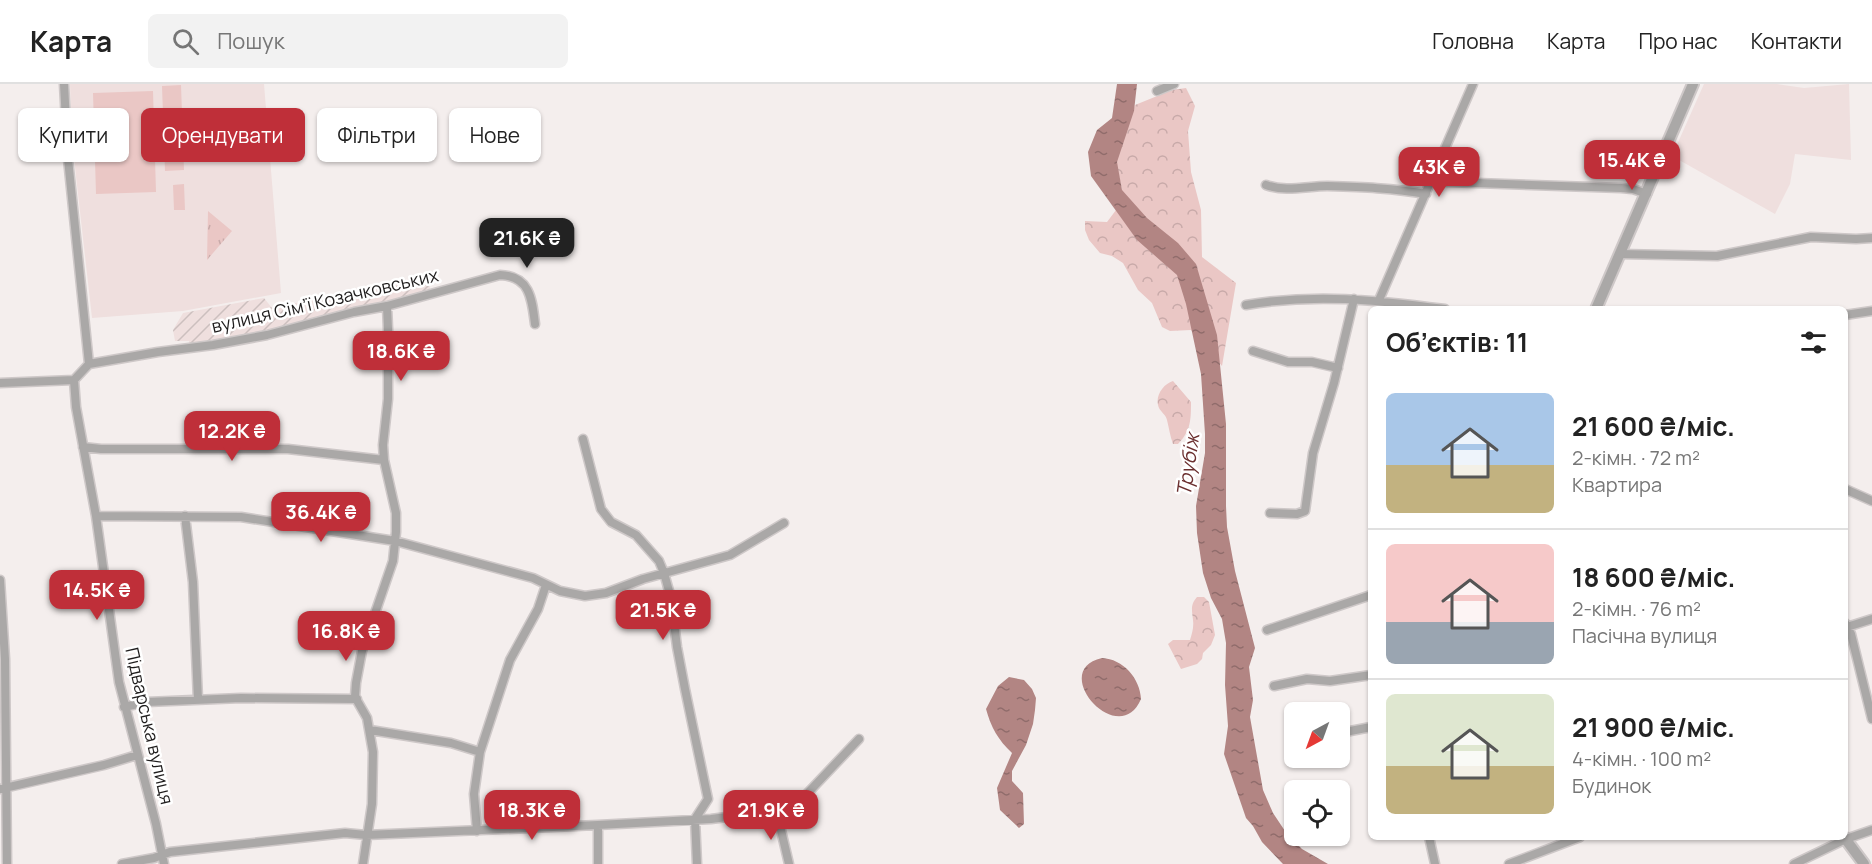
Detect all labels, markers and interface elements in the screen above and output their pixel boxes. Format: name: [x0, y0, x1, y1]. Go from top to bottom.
search box: [148, 14, 568, 68]
text: Карта: [30, 22, 112, 60]
icon: search: [169, 25, 202, 58]
text: Пошук: [217, 26, 285, 56]
text: Головна: [1432, 27, 1514, 55]
text: Карта: [1547, 27, 1605, 55]
text: Про нас: [1638, 27, 1718, 55]
text: Контакти: [1751, 27, 1842, 55]
chip: Купити: [18, 108, 129, 162]
chip: Орендувати: [141, 108, 305, 162]
chip: Фільтри: [317, 108, 437, 162]
chip: Нове: [449, 108, 541, 162]
pin: 15.4K ₴: [1577, 140, 1687, 191]
text: 15.4K ₴: [1598, 146, 1666, 173]
pin: 43K ₴: [1397, 147, 1481, 198]
text: 43K ₴: [1413, 153, 1465, 180]
pin: 21.6K ₴: [472, 218, 582, 269]
text: 21.6K ₴: [493, 224, 561, 251]
street label: вулиця Сімʼї Козачковських: [209, 262, 441, 338]
text: Об’єктів: 11: [1386, 324, 1528, 360]
icon: filters: [1797, 326, 1830, 359]
pin: 18.6K ₴: [346, 331, 456, 382]
text: 18.6K ₴: [367, 337, 435, 364]
text: 21 600 ₴/міс.: [1572, 408, 1735, 444]
pin: 12.2K ₴: [177, 411, 287, 462]
text: 12.2K ₴: [198, 417, 266, 444]
icon: home: [1434, 417, 1506, 489]
water label: Трубіж: [1170, 429, 1206, 498]
text: 2-кімн. · 72 m²: [1572, 444, 1700, 471]
text: Квартира: [1572, 471, 1662, 498]
pin: 36.4K ₴: [266, 492, 376, 543]
text: 36.4K ₴: [285, 498, 357, 525]
text: 18 600 ₴/міс.: [1572, 559, 1735, 595]
icon: home: [1434, 568, 1506, 640]
pin: 14.5K ₴: [42, 570, 152, 621]
text: 14.5K ₴: [63, 576, 131, 603]
pin: 21.5K ₴: [608, 590, 718, 641]
text: 2-кімн. · 76 m²: [1572, 595, 1701, 622]
text: 21.5K ₴: [630, 596, 696, 623]
pin: 16.8K ₴: [291, 611, 401, 662]
text: 16.8K ₴: [312, 617, 380, 644]
text: Пасічна вулиця: [1572, 622, 1717, 649]
street label: Підварська вулиця: [120, 645, 180, 807]
north arrow: [1284, 702, 1350, 768]
map controls: [1284, 702, 1350, 846]
text: 21 900 ₴/міс.: [1572, 709, 1735, 745]
icon: home: [1434, 718, 1506, 790]
text: 4-кімн. · 100 m²: [1572, 745, 1711, 772]
text: Будинок: [1572, 772, 1651, 799]
button: locate: [1284, 780, 1350, 846]
pin: 18.3K ₴: [477, 790, 587, 841]
pin: 21.9K ₴: [716, 790, 826, 841]
text: 18.3K ₴: [498, 796, 566, 823]
text: 21.9K ₴: [737, 796, 805, 823]

